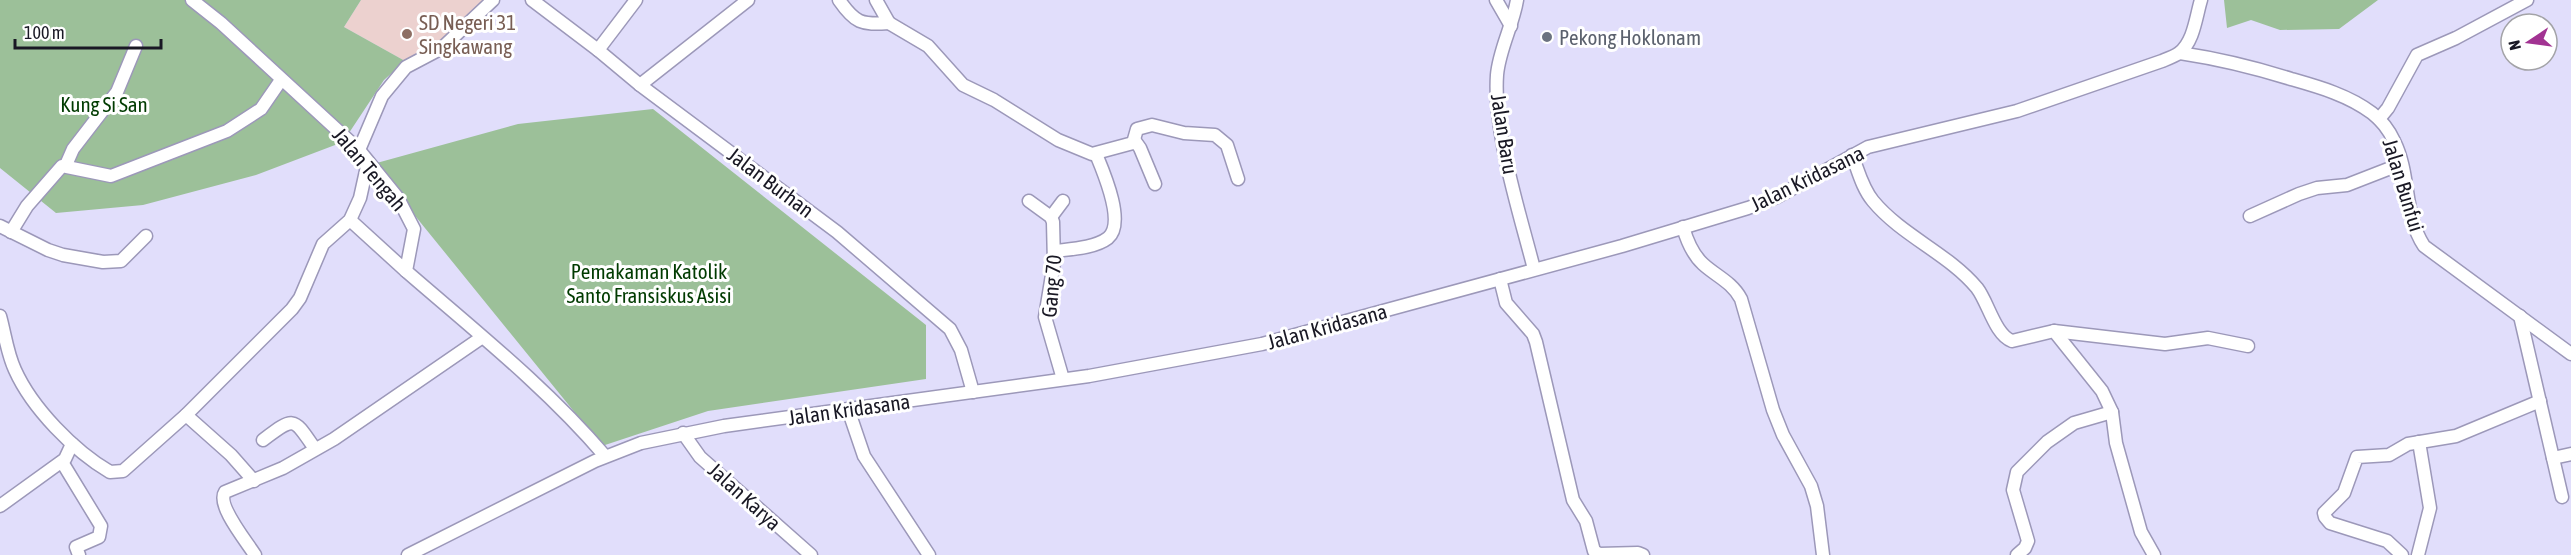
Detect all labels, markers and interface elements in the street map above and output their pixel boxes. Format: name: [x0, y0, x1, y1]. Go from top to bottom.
place label: SD Negeri 31 Singkawang: [419, 10, 516, 58]
scale bar: [15, 12, 160, 50]
north arrow: [2499, 12, 2559, 72]
text: 100 m: [24, 22, 65, 43]
place label: Pekong Hoklonam: [1559, 25, 1701, 49]
marker: SD Negeri 31 Singkawang: [400, 27, 414, 41]
marker: Pekong Hoklonam: [1540, 30, 1554, 44]
text: N: [2505, 39, 2524, 52]
park label: Kung Si San: [60, 92, 148, 116]
street label: Jalan Baru: [1487, 92, 1523, 176]
street label: Jalan Tengah: [328, 123, 412, 215]
street label: Jalan Bunfui: [2378, 136, 2430, 234]
street label: Jalan Kridasana: [1746, 140, 1868, 216]
street label: Jalan Burhan: [723, 142, 819, 222]
street label: Gang 70: [1036, 254, 1066, 318]
park label: Pemakaman Katolik Santo Fransiskus Asisi: [566, 259, 732, 307]
street label: Jalan Kridasana: [1264, 298, 1390, 354]
street label: Jalan Kridasana: [786, 389, 912, 429]
street label: Jalan Karya: [704, 457, 786, 535]

